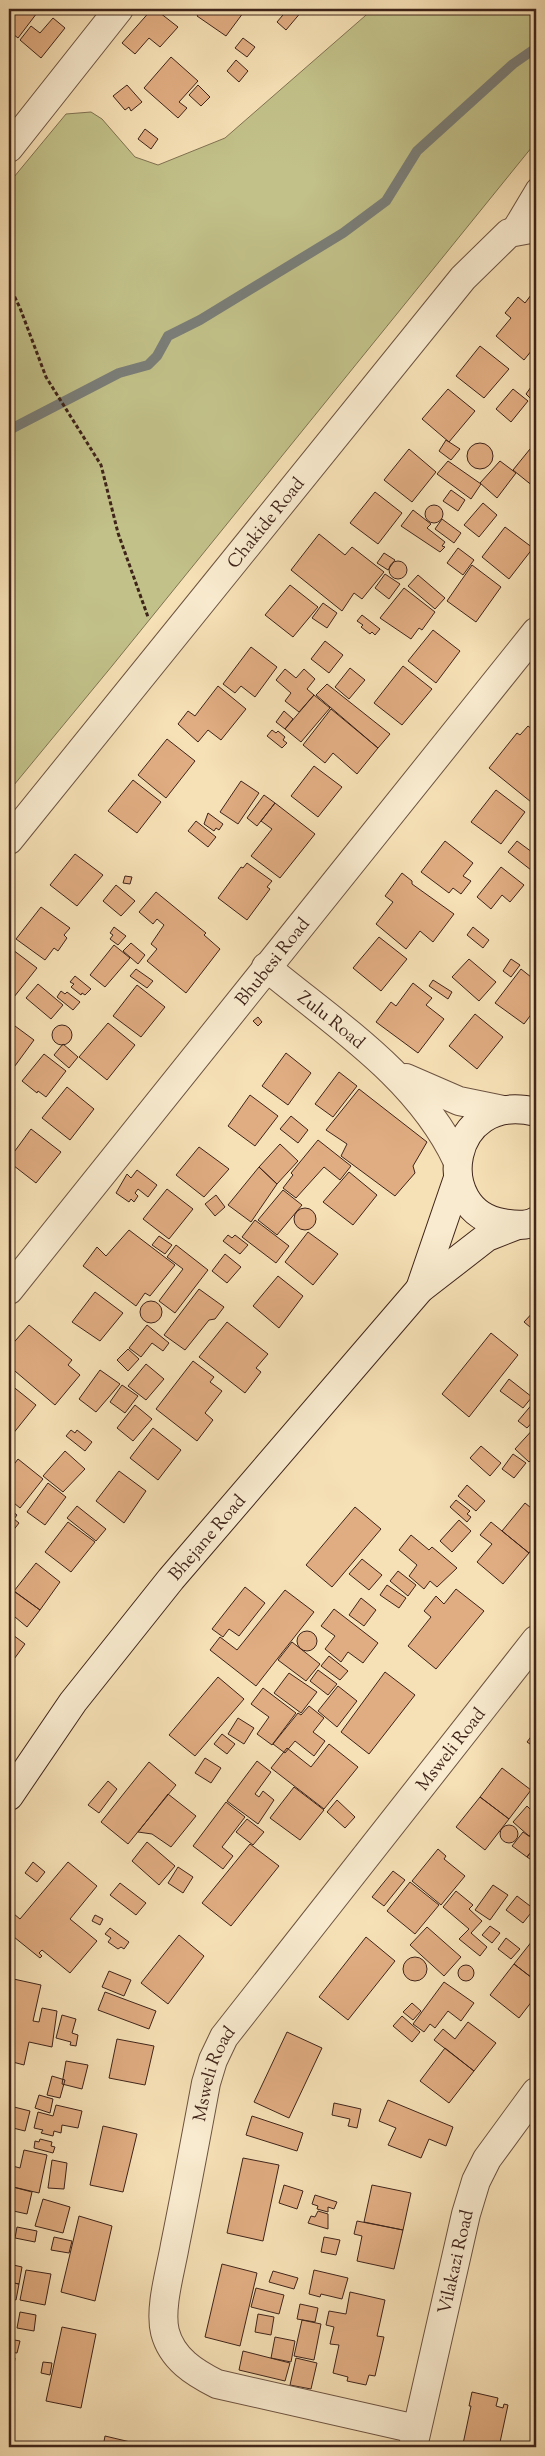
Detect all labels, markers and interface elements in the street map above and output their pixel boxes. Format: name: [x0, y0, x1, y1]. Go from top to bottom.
street label: Chakide Road: [222, 473, 312, 575]
street label: Bhubesi Road: [230, 913, 317, 1012]
street label: Zulu Road: [291, 986, 370, 1056]
street label: Bhejane Road: [164, 1490, 253, 1587]
street label: Msweli Road: [411, 1703, 493, 1797]
street label: Msweli Road: [188, 2022, 243, 2124]
street label: Vilakazi Road: [433, 2207, 482, 2317]

